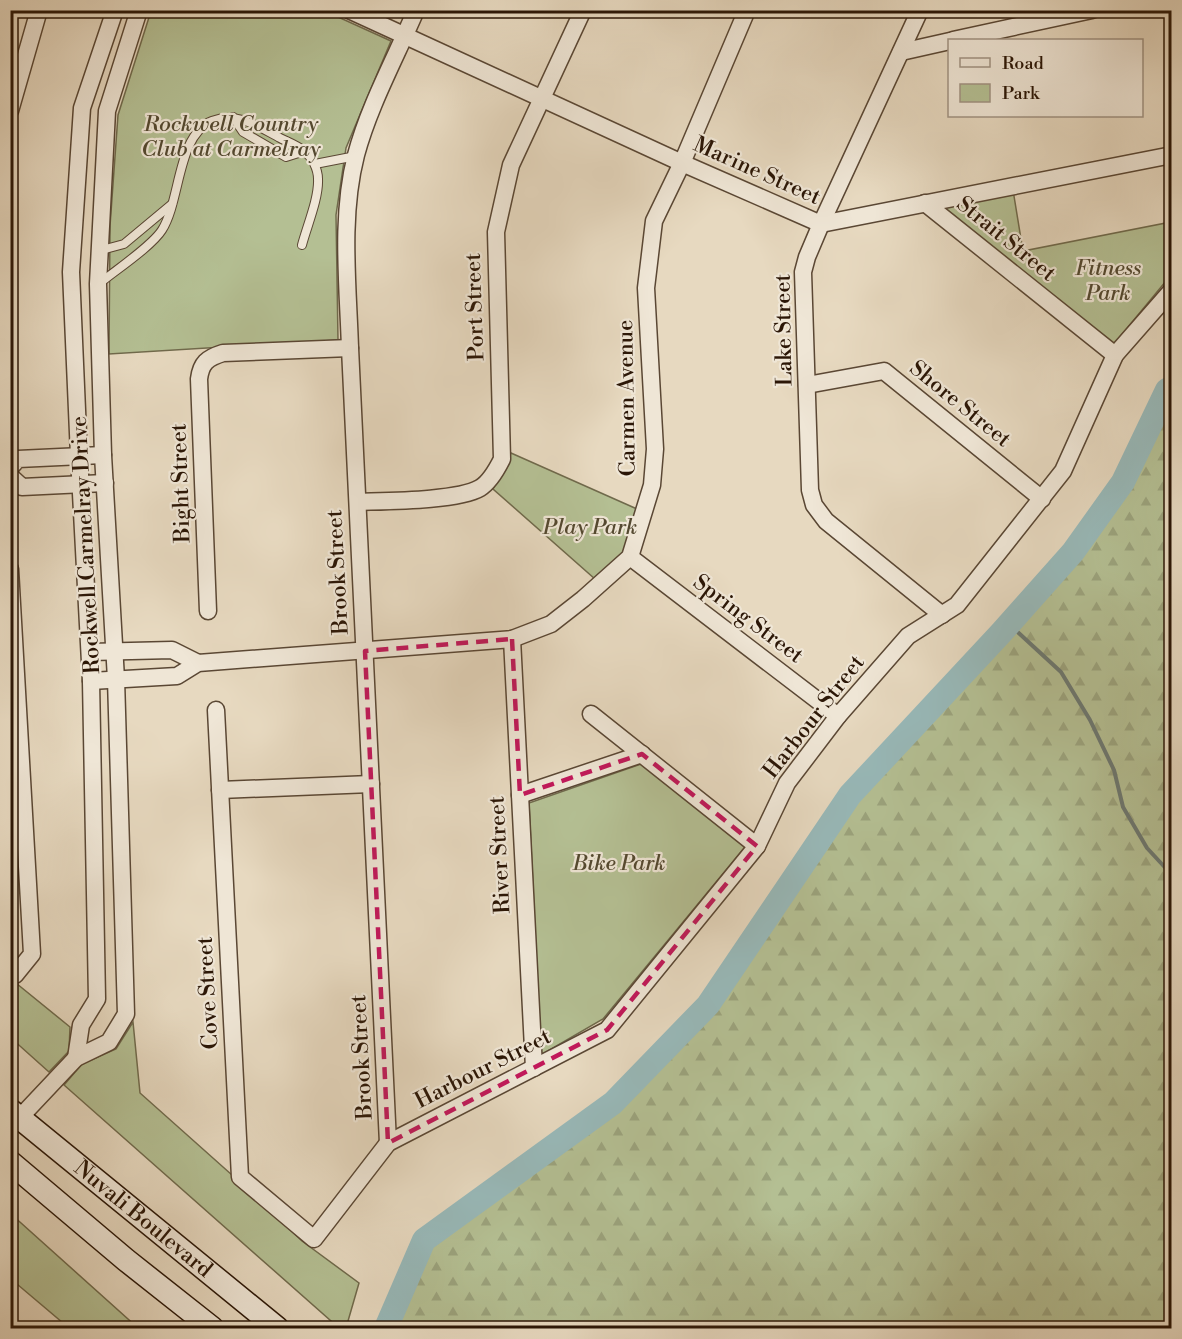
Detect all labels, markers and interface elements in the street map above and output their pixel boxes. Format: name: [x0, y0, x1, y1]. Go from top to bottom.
legend: [948, 39, 1143, 117]
text: Road: [1002, 52, 1045, 75]
text: Park: [1002, 82, 1041, 105]
park label: Rockwell Country Club at Carmelray: [141, 111, 321, 163]
street label: Marine Street: [689, 131, 825, 211]
street label: Strait Street: [951, 191, 1061, 287]
street label: Port Street: [460, 252, 490, 361]
park label: Fitness Park: [1075, 255, 1141, 307]
street label: Lake Street: [770, 273, 798, 386]
street label: Carmen Avenue: [612, 319, 642, 477]
street label: Shore Street: [904, 355, 1016, 453]
street label: Rockwell Carmelray Drive: [66, 415, 106, 675]
street label: Bight Street: [165, 423, 197, 544]
street label: Brook Street: [321, 509, 355, 636]
park label: Play Park: [542, 514, 637, 541]
street label: Spring Street: [687, 569, 809, 669]
street label: Harbour Street: [757, 650, 871, 784]
street label: River Street: [483, 795, 517, 915]
park label: Bike Park: [572, 850, 665, 877]
street label: Cove Street: [192, 936, 224, 1050]
street label: Brook Street: [345, 994, 379, 1121]
street label: Harbour Street: [410, 1023, 556, 1115]
street label: Nuvali Boulevard: [69, 1154, 218, 1284]

